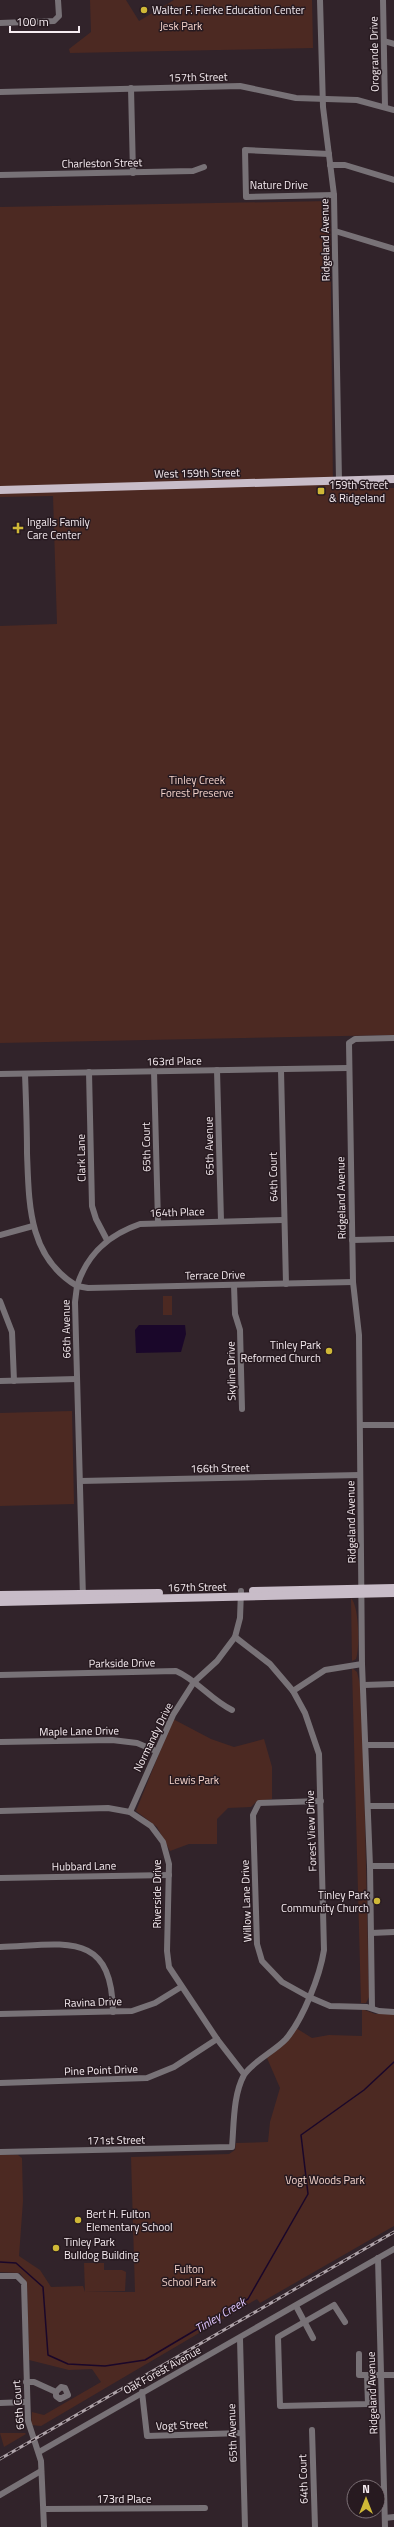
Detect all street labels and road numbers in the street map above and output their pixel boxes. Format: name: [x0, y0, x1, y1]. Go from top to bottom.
street label: Orogrande Drive: [365, 16, 383, 92]
street label: 157th Street: [168, 68, 228, 86]
street label: Charleston Street: [61, 154, 143, 172]
street label: Nature Drive: [250, 177, 309, 193]
street label: Ridgeland Avenue: [316, 198, 334, 282]
street label: West 159th Street: [154, 464, 240, 482]
street label: 163rd Place: [146, 1053, 202, 1069]
street label: 65th Avenue: [200, 1116, 218, 1176]
street label: 65th Court: [138, 1122, 154, 1172]
street label: Clark Lane: [73, 1134, 89, 1182]
street label: 64th Court: [265, 1152, 281, 1202]
street label: Ridgeland Avenue: [332, 1156, 350, 1240]
street label: 164th Place: [149, 1203, 205, 1221]
street label: Terrace Drive: [185, 1266, 246, 1284]
street label: 66th Avenue: [57, 1299, 75, 1359]
street label: Skyline Drive: [222, 1341, 240, 1401]
street label: 166th Street: [190, 1459, 250, 1477]
street label: Ridgeland Avenue: [342, 1480, 360, 1564]
street label: 167th Street: [167, 1578, 227, 1596]
street label: Parkside Drive: [89, 1654, 156, 1672]
street label: Normandy Drive: [129, 1699, 177, 1774]
street label: Maple Lane Drive: [39, 1722, 119, 1740]
street label: Forest View Drive: [302, 1790, 320, 1872]
street label: Hubbard Lane: [52, 1857, 117, 1875]
street label: Riverside Drive: [149, 1859, 165, 1929]
street label: Willow Lane Drive: [237, 1859, 255, 1943]
street label: Ravina Drive: [64, 1993, 123, 2011]
street label: Pine Point Drive: [64, 2061, 139, 2079]
street label: 171st Street: [87, 2131, 145, 2149]
street label: Oak Forest Avenue: [120, 2342, 204, 2398]
street label: Ridgeland Avenue: [363, 2351, 381, 2435]
street label: 66th Court: [8, 2379, 28, 2430]
street label: 65th Avenue: [223, 2403, 241, 2463]
street label: Vogt Street: [156, 2416, 208, 2434]
street label: 64th Court: [294, 2454, 312, 2504]
street label: 173rd Place: [96, 2491, 152, 2507]

